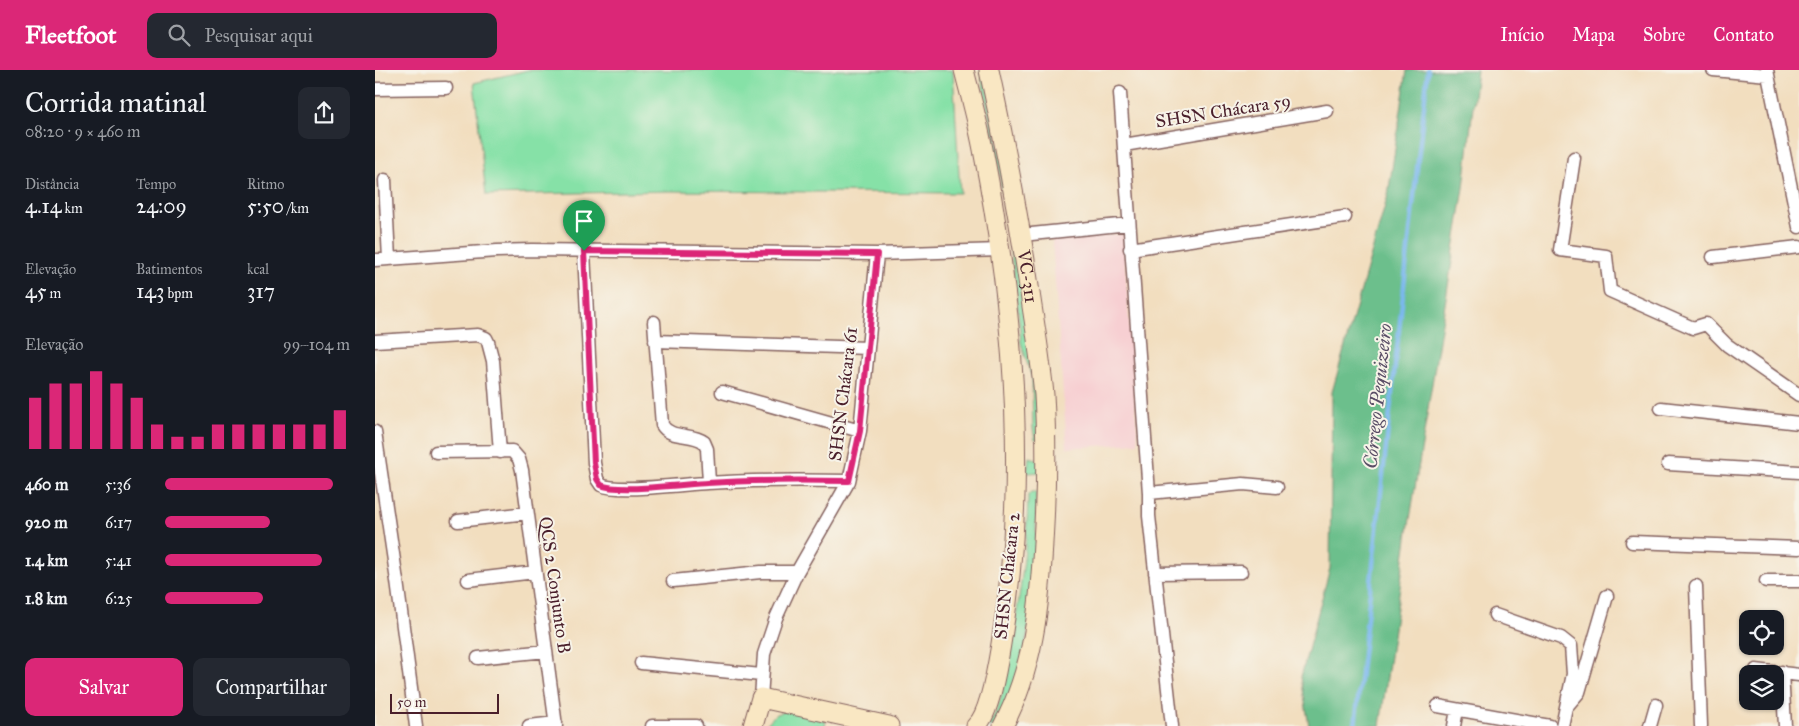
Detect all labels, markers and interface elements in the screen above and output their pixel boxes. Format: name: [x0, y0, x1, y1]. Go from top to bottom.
search box: [147, 13, 497, 58]
text: Fleetfoot: [25, 20, 117, 50]
icon: search: [165, 21, 193, 49]
text: Pesquisar aqui: [205, 24, 313, 47]
text: Início: [1500, 24, 1544, 46]
text: Mapa: [1572, 24, 1615, 46]
text: Sobre: [1643, 24, 1685, 46]
text: Contato: [1713, 24, 1774, 46]
text: Corrida matinal: [25, 85, 206, 120]
button: share: [298, 87, 350, 139]
street label: SHSN Chácara 59: [1154, 89, 1292, 133]
text: 08:20 · 9 × 460 m: [25, 122, 141, 141]
text: Distância: [25, 176, 79, 193]
text: Tempo: [136, 176, 176, 193]
text: Ritmo: [247, 176, 284, 193]
text: 4.14: [25, 193, 62, 219]
text: 24:09: [136, 193, 187, 219]
text: 5:50: [247, 193, 284, 219]
text: km: [62, 200, 83, 217]
text: /km: [284, 200, 309, 217]
pin: [563, 200, 605, 251]
icon: arrive: [570, 207, 598, 235]
street label: VC-311: [1012, 247, 1042, 304]
text: Elevação: [25, 261, 76, 278]
text: Batimentos: [136, 261, 202, 278]
text: kcal: [247, 261, 269, 278]
text: 45: [25, 278, 46, 304]
text: 143: [136, 278, 164, 304]
text: 317: [247, 278, 275, 304]
text: m: [46, 285, 61, 302]
text: bpm: [164, 285, 193, 302]
water label: Córrego Pequizeiro: [1358, 322, 1397, 470]
street label: SHSN Chácara 61: [824, 326, 862, 462]
text: Elevação: [25, 335, 83, 354]
text: 99–104 m: [283, 335, 350, 354]
text: 460 m: [25, 475, 68, 494]
text: 5:36: [105, 475, 131, 494]
street label: SHSN Chácara 2: [989, 511, 1025, 641]
text: 920 m: [25, 513, 68, 532]
text: 6:17: [105, 513, 132, 532]
street label: QCS 2 Conjunto B: [534, 515, 576, 655]
text: 1.4 km: [25, 551, 68, 570]
text: 5:41: [105, 551, 132, 570]
text: 1.8 km: [25, 589, 67, 608]
text: 6:25: [105, 589, 132, 608]
map controls: [1739, 610, 1784, 710]
button: locate: [1739, 610, 1784, 655]
button: Salvar: [25, 658, 183, 716]
button: Compartilhar: [193, 658, 350, 716]
button: layers: [1739, 665, 1784, 710]
scale bar: [390, 691, 499, 714]
text: 50 m: [397, 694, 426, 711]

